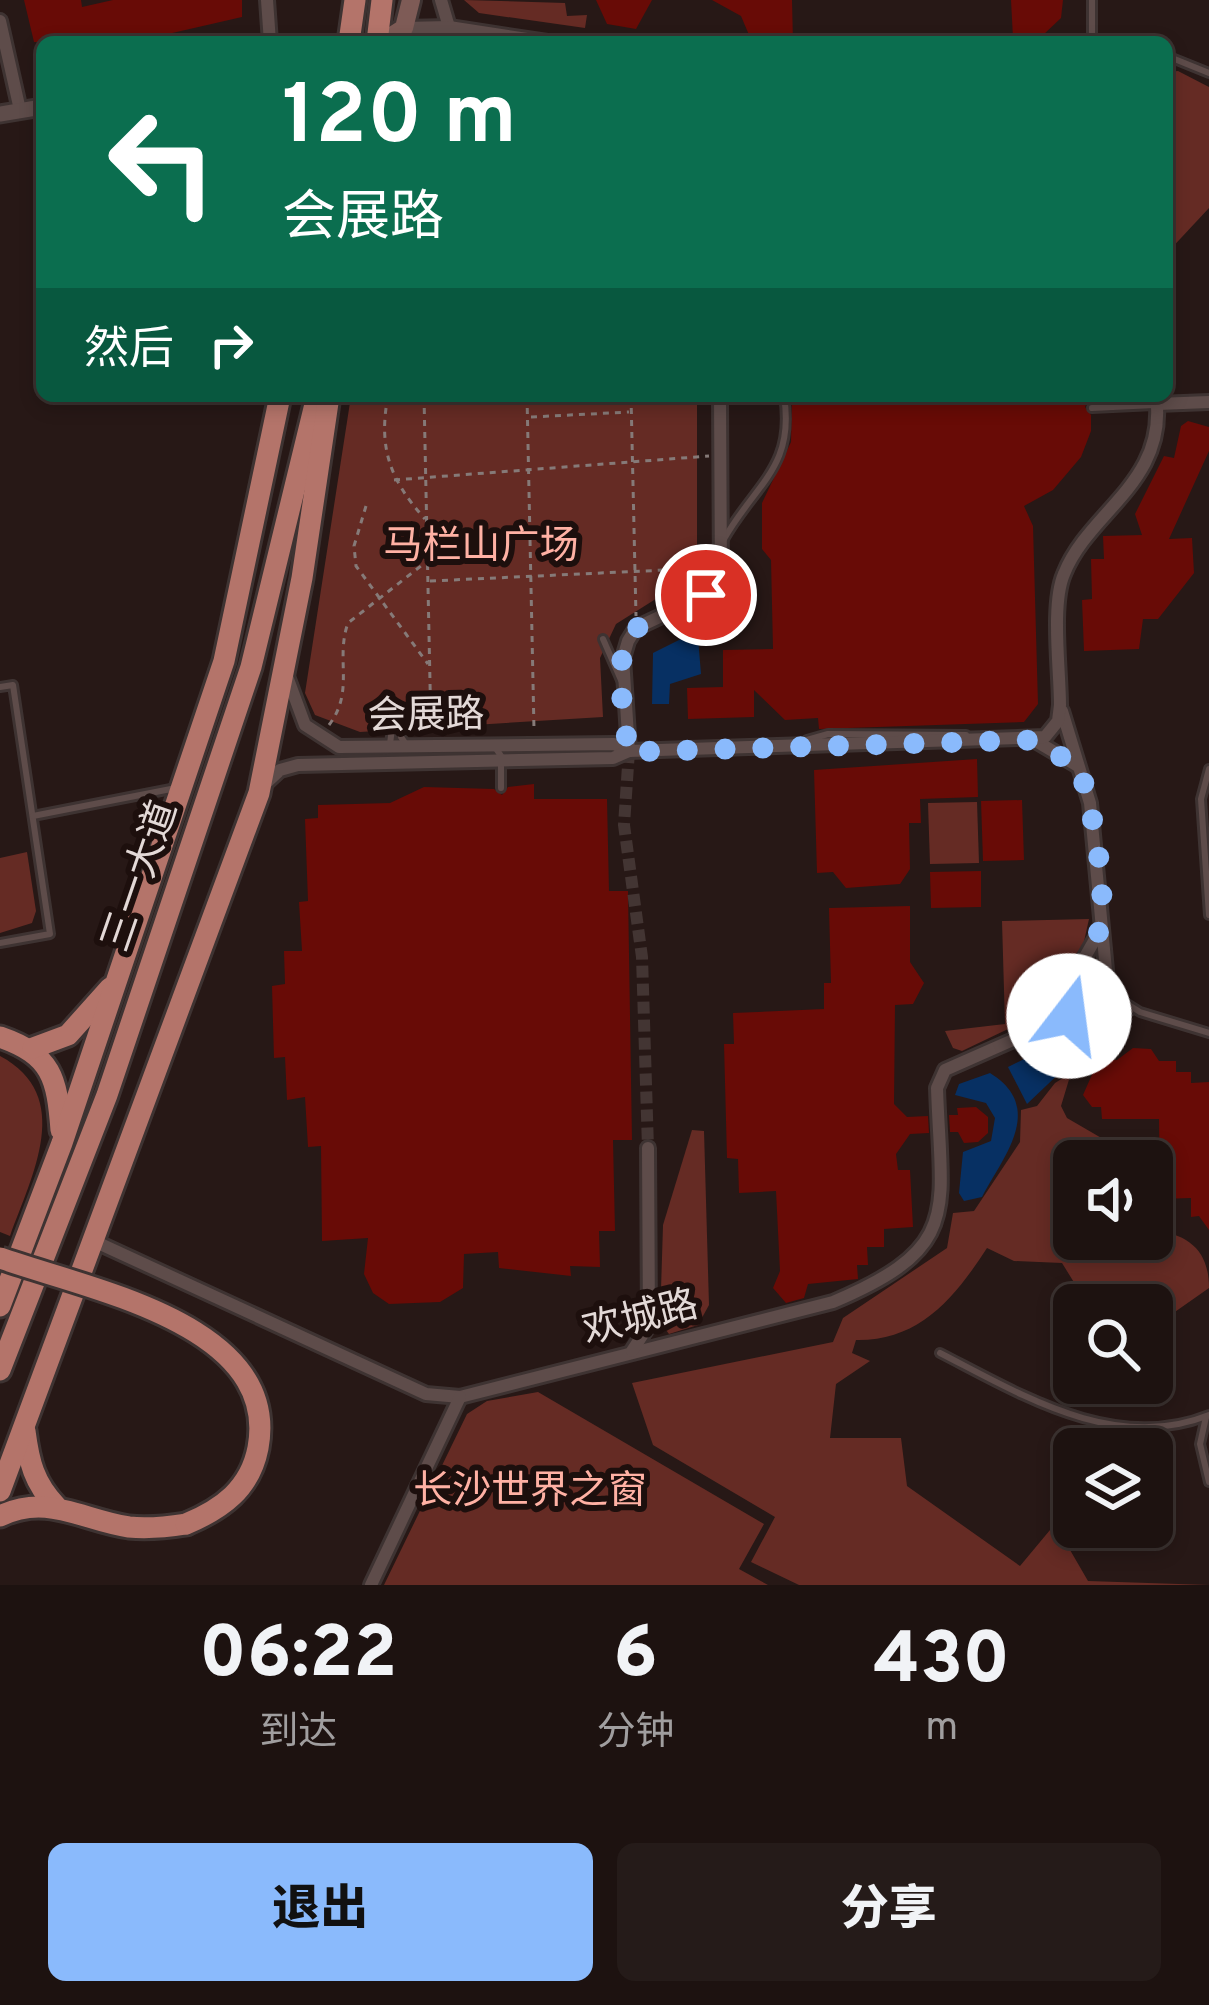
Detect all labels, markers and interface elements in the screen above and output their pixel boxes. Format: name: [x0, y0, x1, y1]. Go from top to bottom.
text: 120 m: [282, 67, 517, 173]
icon: left: [84, 84, 240, 240]
text: 会展路: [282, 186, 444, 255]
icon: right: [198, 312, 264, 378]
text: 然后: [84, 323, 174, 380]
park label: 马栏山广场: [383, 524, 579, 573]
pin: [655, 544, 757, 646]
icon: arrive: [673, 562, 739, 628]
street label: 会展路: [367, 692, 485, 744]
street label: 三一大道: [93, 795, 191, 959]
position arrow: [1006, 953, 1132, 1079]
map controls: [1053, 1140, 1173, 1548]
button: sound: [1053, 1140, 1173, 1260]
street label: 欢城路: [578, 1282, 704, 1358]
button: search: [1053, 1284, 1173, 1404]
button: layers: [1053, 1428, 1173, 1548]
park label: 长沙世界之窗: [413, 1469, 647, 1518]
text: 06:22: [199, 1611, 397, 1703]
text: 6: [613, 1611, 658, 1703]
text: 430: [874, 1617, 1010, 1709]
text: m: [925, 1705, 958, 1754]
text: 到达: [259, 1710, 337, 1759]
text: 分钟: [596, 1710, 674, 1759]
button: 退出: [48, 1843, 593, 1981]
button: 分享: [617, 1843, 1161, 1981]

